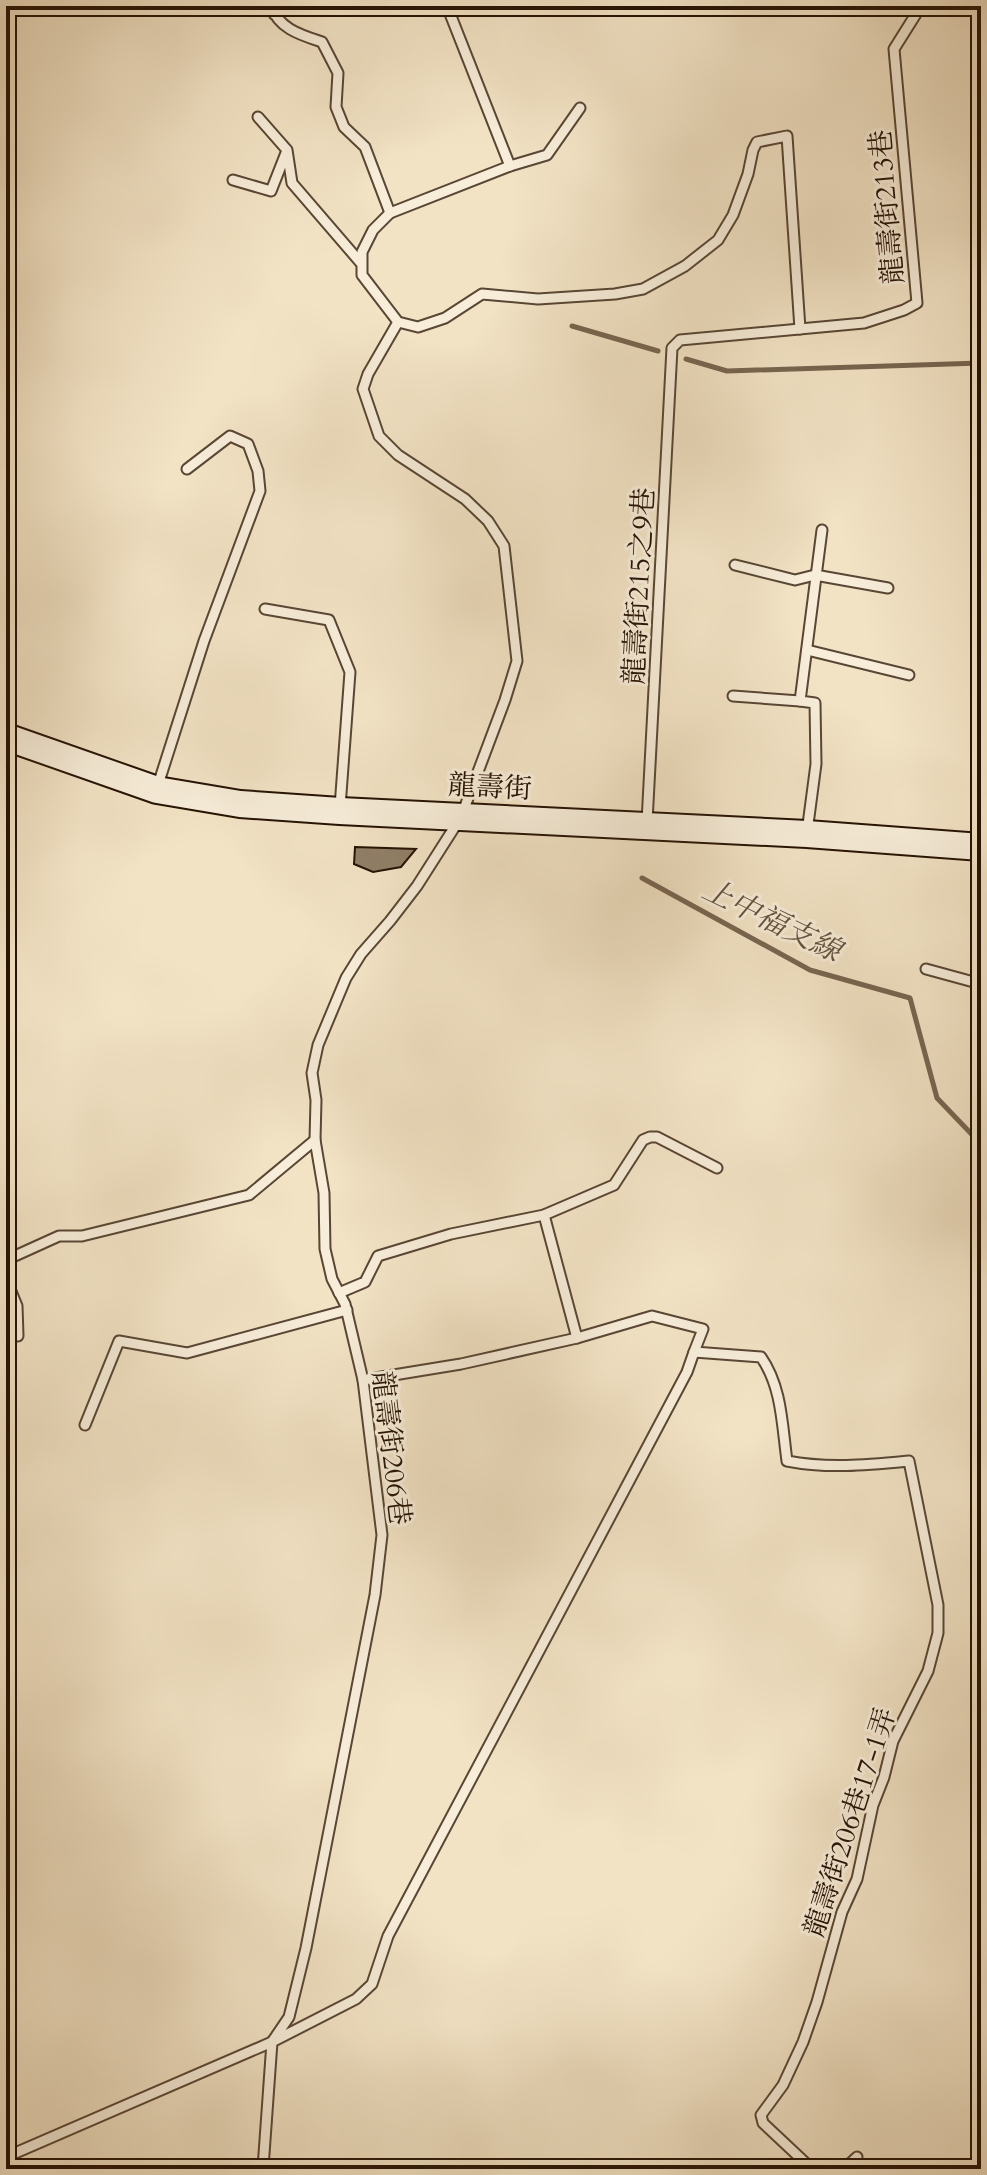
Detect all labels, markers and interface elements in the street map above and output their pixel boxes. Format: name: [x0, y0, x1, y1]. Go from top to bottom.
street label: 龍壽街213巷: [861, 128, 913, 286]
street label: 龍壽街215之9巷: [615, 487, 663, 686]
street label: 龍壽街: [447, 766, 533, 808]
water label: 上中福支線: [695, 869, 851, 973]
street label: 龍壽街206巷: [363, 1369, 419, 1527]
street label: 龍壽街206巷17-1弄: [795, 1703, 905, 1942]

